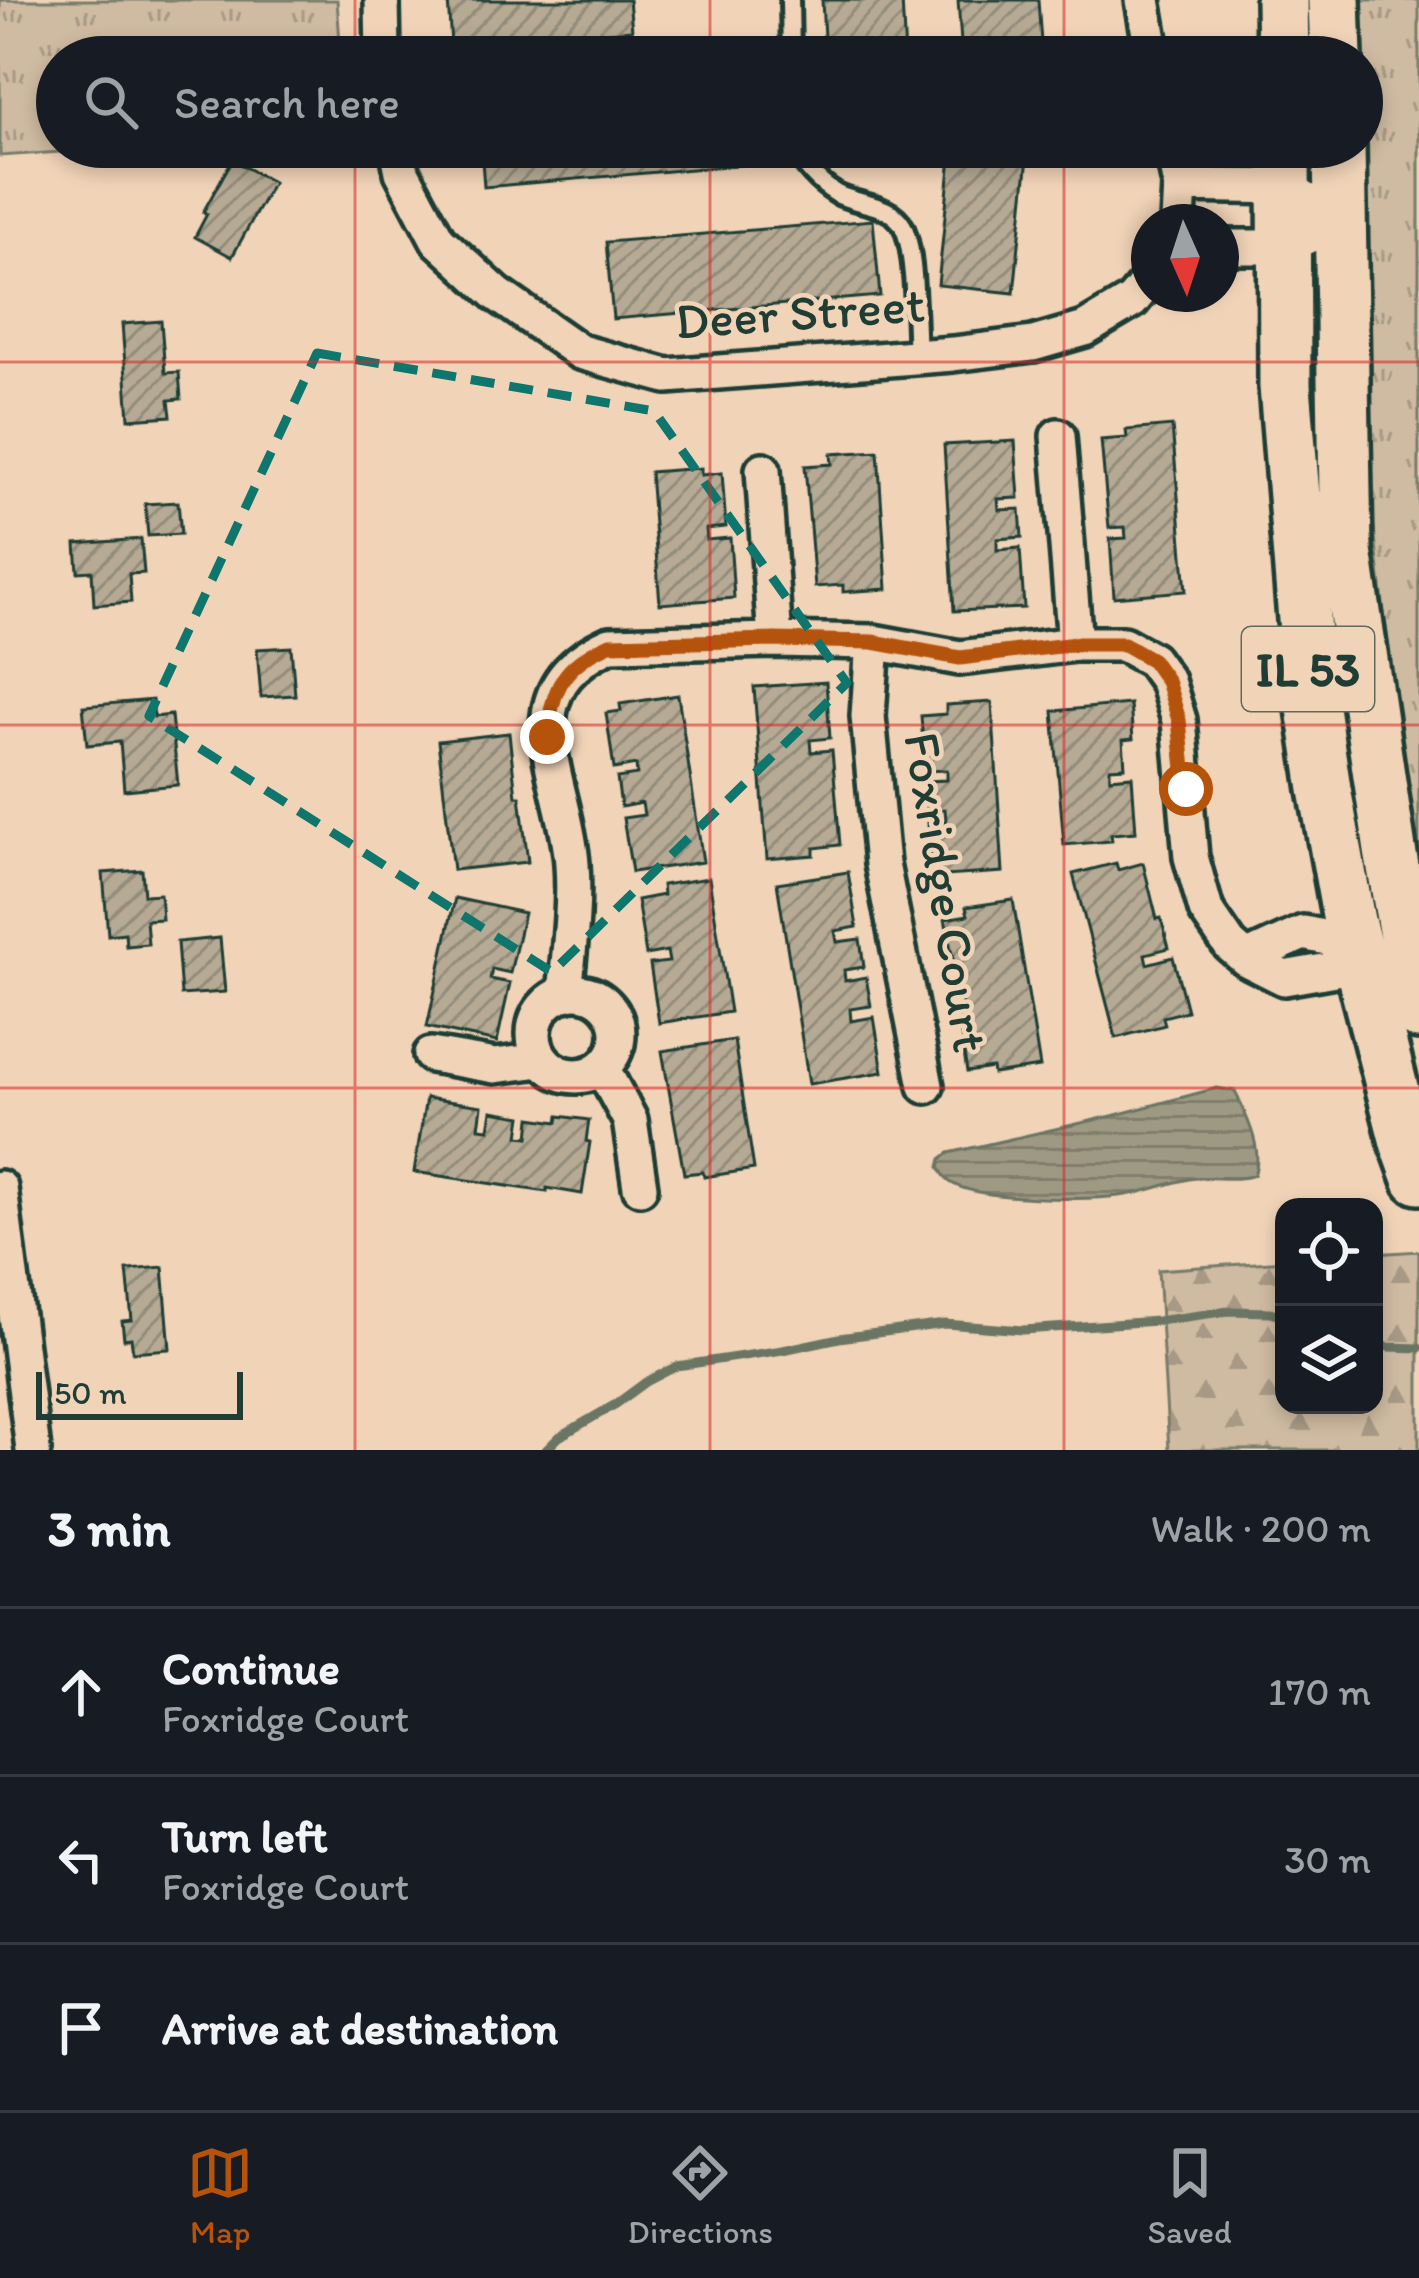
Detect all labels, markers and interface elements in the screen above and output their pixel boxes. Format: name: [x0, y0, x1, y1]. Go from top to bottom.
search box: [36, 36, 1383, 168]
icon: search: [78, 69, 144, 135]
text: Search here: [174, 75, 400, 129]
north arrow: [1131, 204, 1239, 312]
street label: Deer Street: [673, 273, 927, 352]
road number: IL 53: [1242, 627, 1374, 711]
route end: [520, 710, 574, 764]
street label: Foxridge Court: [891, 728, 1002, 1057]
route start: [1159, 762, 1213, 816]
map controls: [1275, 1198, 1383, 1414]
button: locate: [1275, 1198, 1383, 1306]
button: layers: [1275, 1306, 1383, 1414]
scale bar: [36, 1366, 243, 1419]
text: 50 m: [54, 1373, 127, 1412]
text: 3 min: [48, 1498, 170, 1559]
text: Walk · 200 m: [1151, 1505, 1371, 1552]
text: Continue: [162, 1641, 340, 1695]
icon: ahead: [48, 1659, 114, 1725]
text: 170 m: [1268, 1668, 1371, 1715]
text: Foxridge Court: [162, 1695, 409, 1742]
text: Turn left: [162, 1809, 328, 1863]
icon: left: [48, 1827, 114, 1893]
text: 30 m: [1284, 1836, 1371, 1883]
text: Foxridge Court: [162, 1863, 409, 1910]
icon: arrive: [48, 1995, 114, 2061]
text: Arrive at destination: [162, 2001, 558, 2055]
tab: Map: [187, 2140, 253, 2251]
tab: Directions: [628, 2140, 773, 2251]
tab: Saved: [1148, 2140, 1232, 2251]

